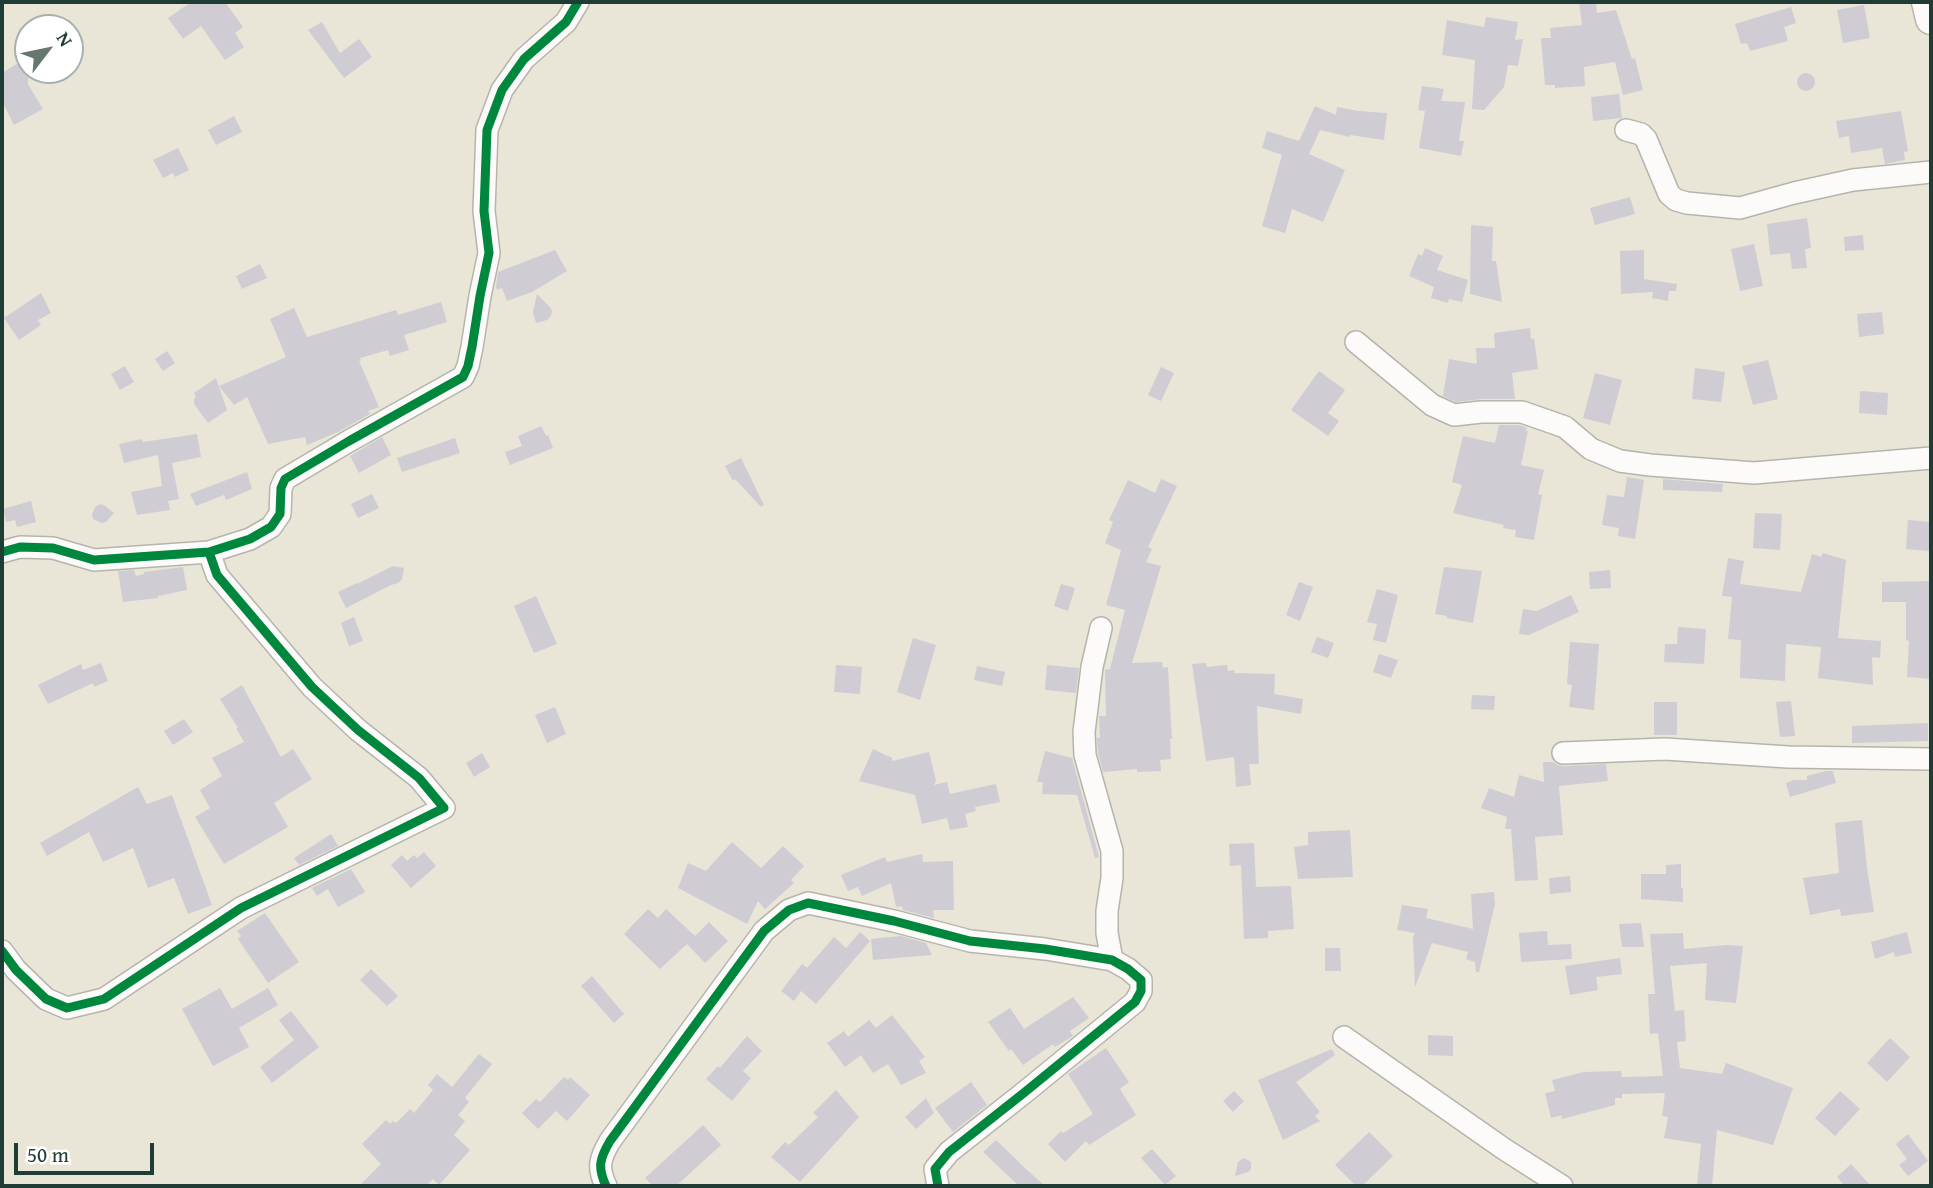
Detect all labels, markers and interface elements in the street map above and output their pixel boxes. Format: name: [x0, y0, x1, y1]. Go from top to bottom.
north arrow: [14, 14, 84, 84]
text: N: [50, 26, 80, 52]
scale bar: [18, 1128, 158, 1172]
text: 50 m: [27, 1139, 69, 1170]

